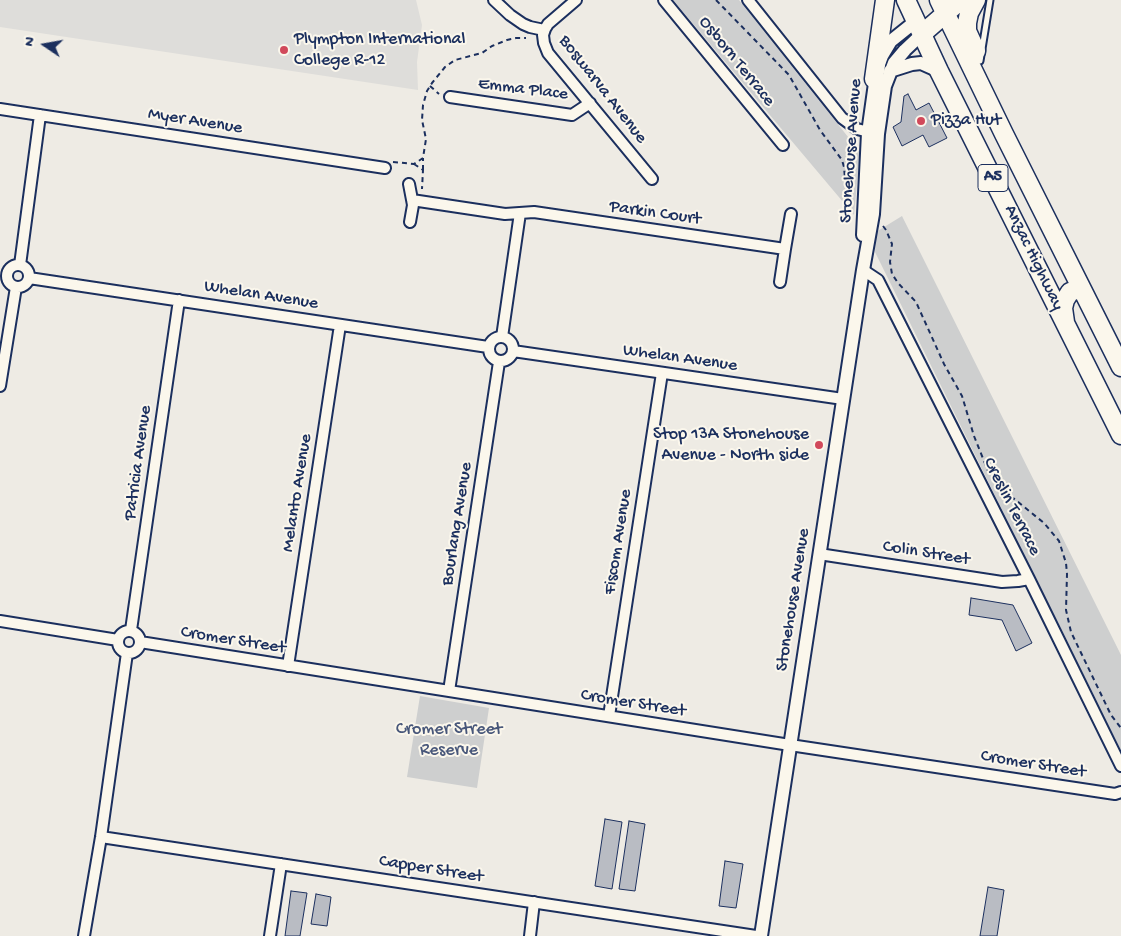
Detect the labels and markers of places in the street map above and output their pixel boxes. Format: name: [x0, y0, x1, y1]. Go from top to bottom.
place label: Plympton International College R-12: [294, 29, 465, 72]
marker: Plympton International College R-12: [278, 44, 290, 56]
place label: Pizza Hut: [931, 110, 1001, 132]
marker: Pizza Hut: [915, 115, 927, 127]
place label: Stop 13A Stonehouse Avenue - North side: [653, 424, 809, 466]
marker: Stop 13A Stonehouse Avenue - North side: [813, 439, 825, 451]

